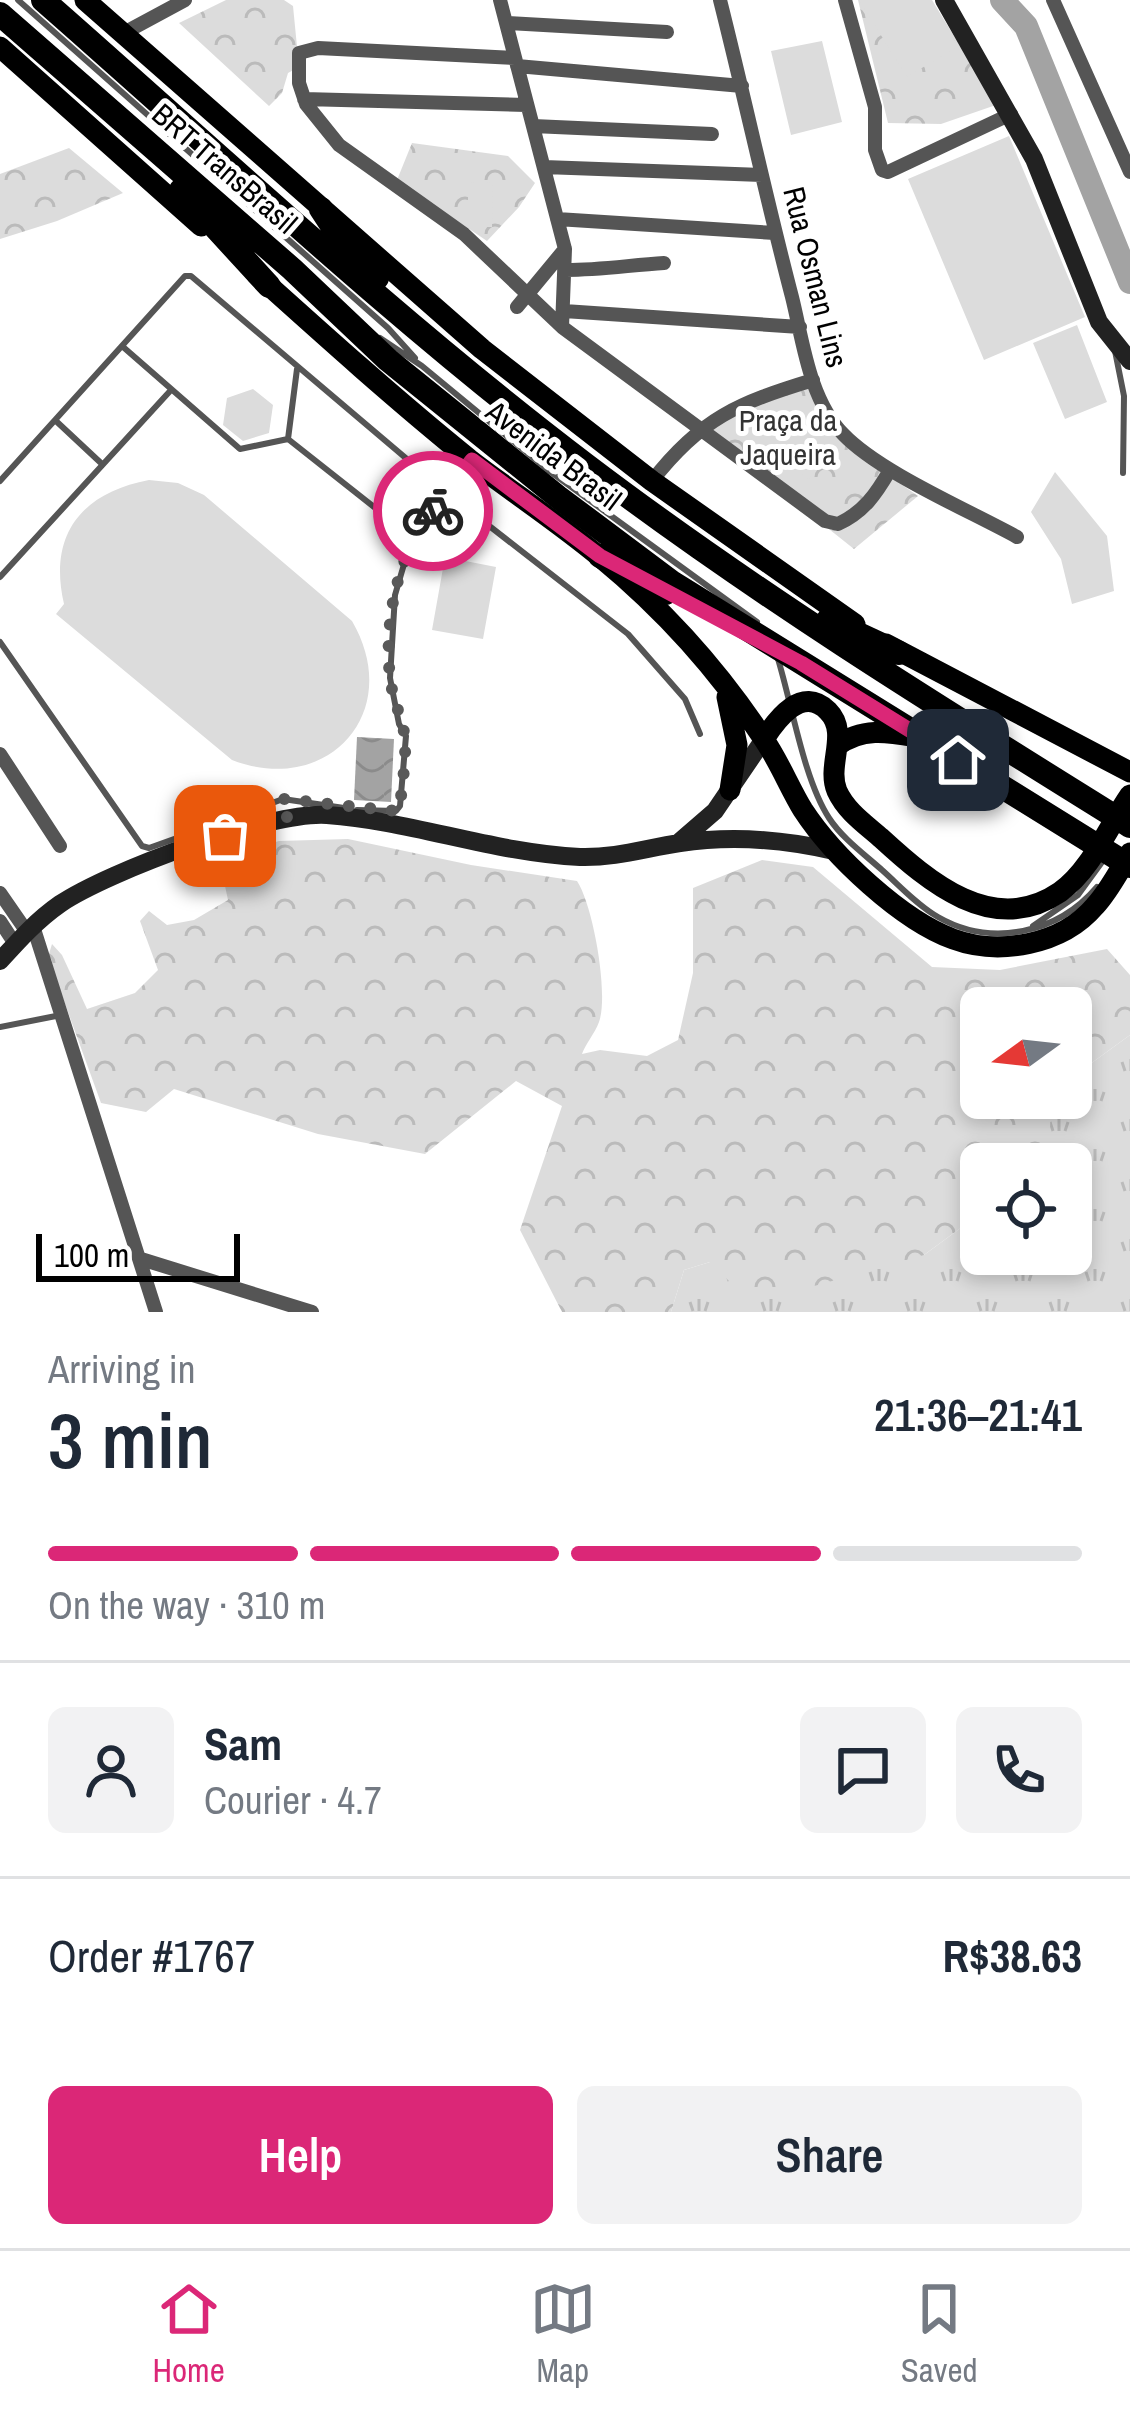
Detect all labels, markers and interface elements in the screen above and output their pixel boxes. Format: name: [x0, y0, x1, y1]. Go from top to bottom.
street label: BRT TransBrasil: [144, 94, 306, 242]
street label: Rua Osman Lins: [774, 183, 858, 371]
street label: Avenida Brasil: [477, 390, 630, 519]
park label: Praça da Jaqueira: [739, 400, 838, 474]
courier: [373, 451, 493, 571]
icon: bike: [400, 478, 466, 544]
pin: [907, 709, 1009, 811]
icon: home: [925, 727, 991, 793]
pin: [174, 785, 276, 887]
icon: bag: [192, 803, 258, 869]
north arrow: [960, 987, 1092, 1119]
map controls: [960, 987, 1092, 1275]
button: locate: [960, 1143, 1092, 1275]
scale bar: [36, 1228, 240, 1281]
text: 100 m: [54, 1233, 129, 1277]
text: Arriving in: [48, 1343, 196, 1395]
text: 21:36–21:41: [874, 1384, 1082, 1445]
text: 3 min: [48, 1387, 213, 1492]
text: On the way · 310 m: [48, 1579, 325, 1631]
button: person: [48, 1707, 174, 1833]
button: chat: [800, 1707, 926, 1833]
button: phone: [956, 1707, 1082, 1833]
text: Sam: [204, 1713, 282, 1774]
text: Courier · 4.7: [204, 1774, 382, 1826]
text: Order #1767: [48, 1925, 255, 1986]
text: R$38.63: [942, 1925, 1082, 1986]
button: Help: [48, 2086, 553, 2224]
button: Share: [577, 2086, 1082, 2224]
tab: Home: [153, 2276, 225, 2392]
tab: Map: [530, 2276, 596, 2392]
tab: Saved: [901, 2276, 977, 2392]

